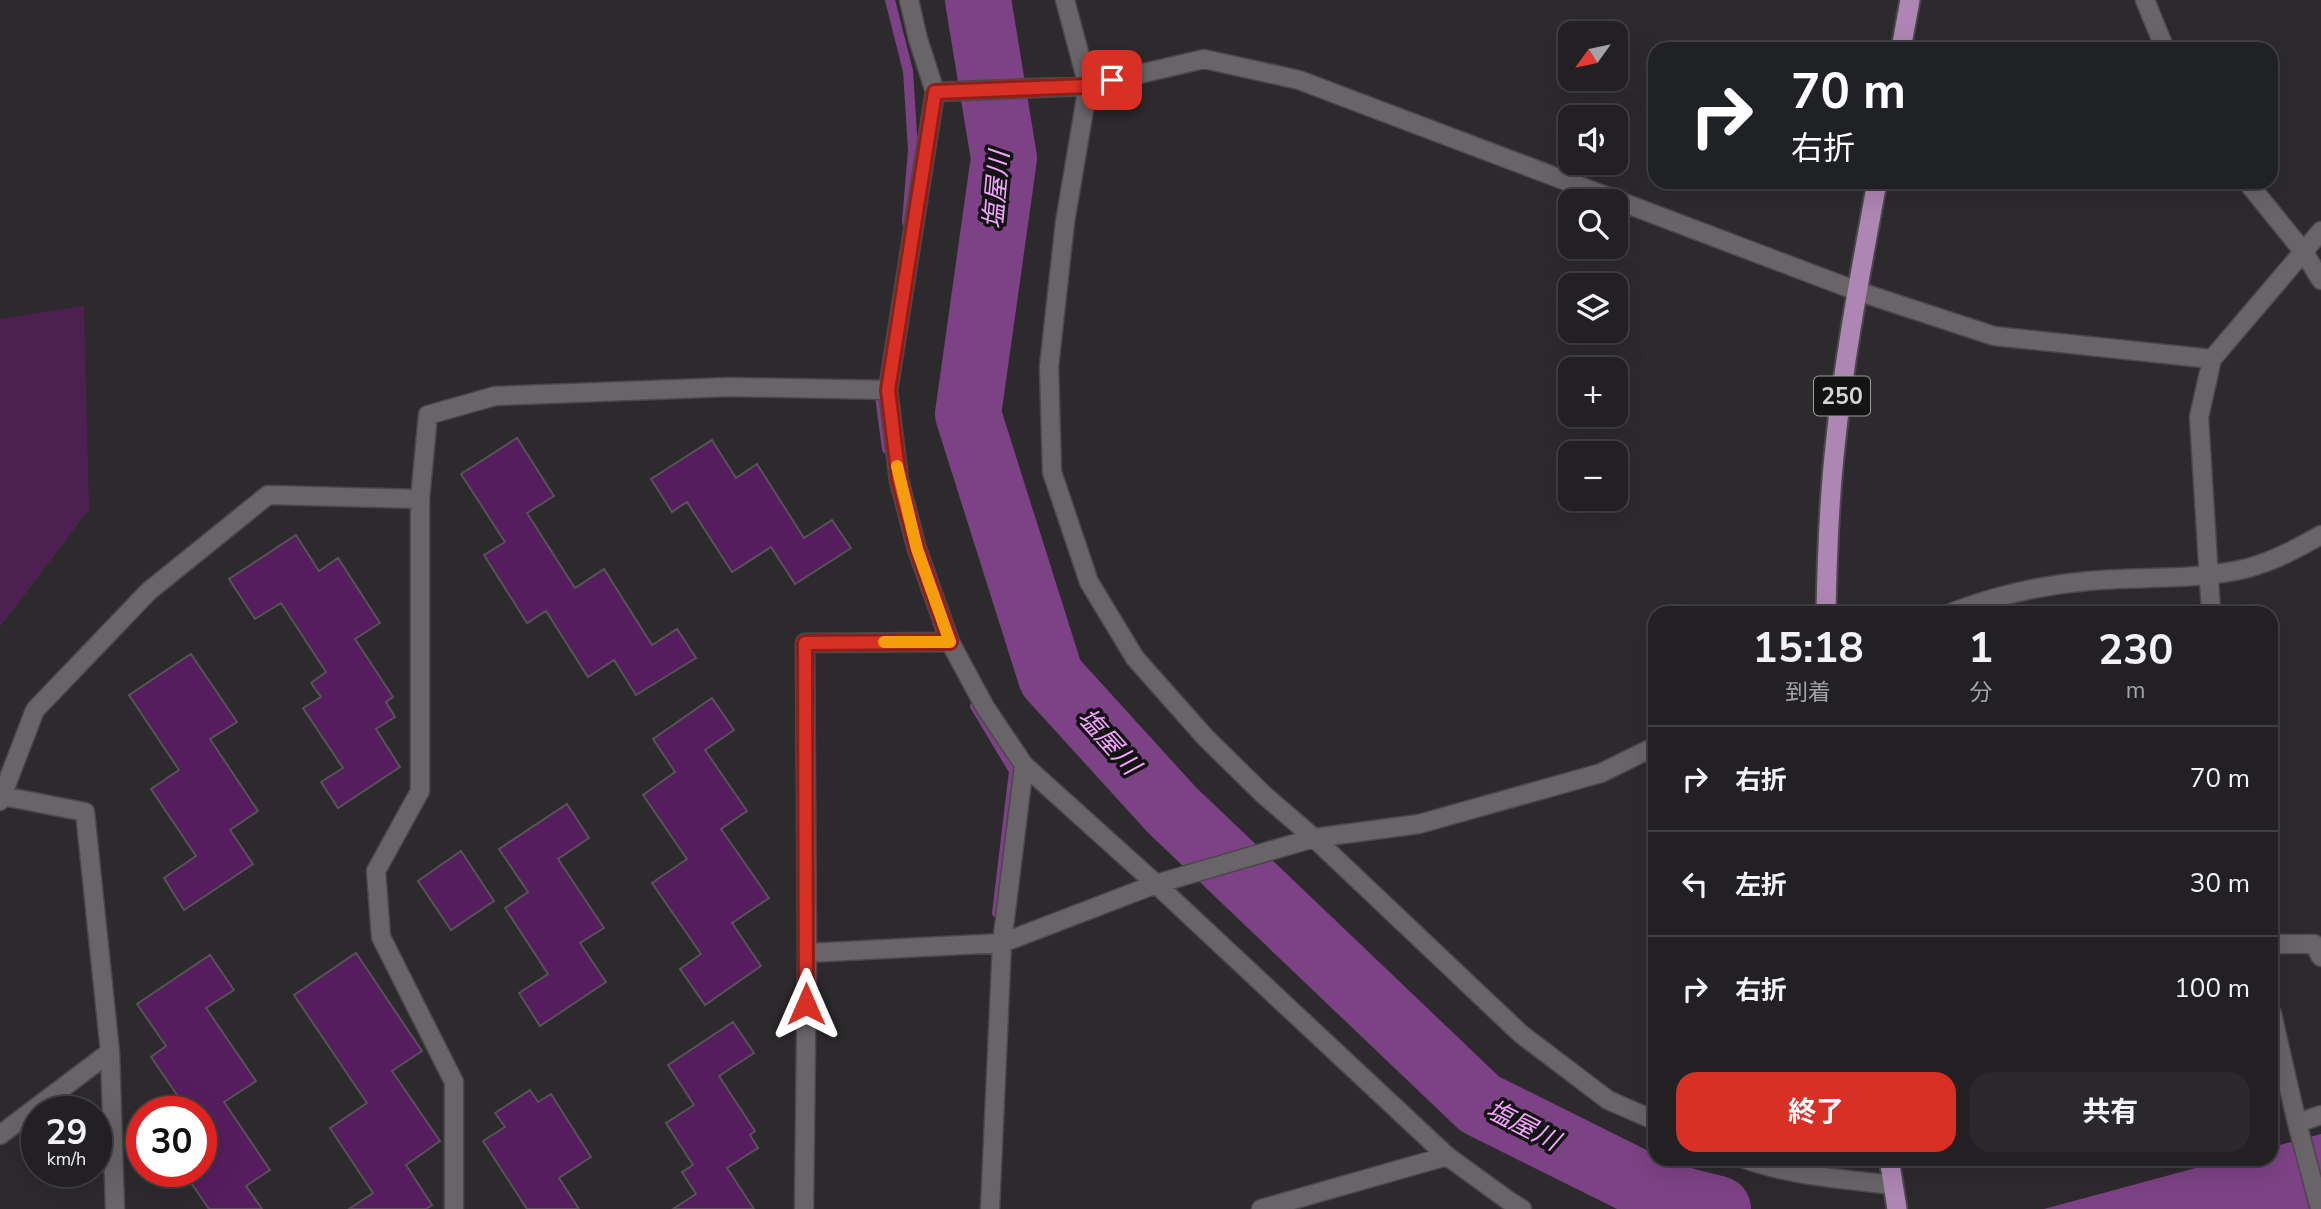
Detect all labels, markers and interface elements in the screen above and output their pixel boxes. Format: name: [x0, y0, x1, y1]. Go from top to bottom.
north arrow: [1558, 21, 1628, 91]
map controls: [1558, 21, 1628, 511]
pin: [1082, 50, 1142, 110]
text: 70 m: [1791, 58, 1906, 125]
icon: arrive: [1093, 61, 1131, 99]
icon: right: [1676, 70, 1767, 161]
button: sound: [1558, 105, 1628, 175]
text: 右折: [1791, 127, 1855, 170]
water label: 塩屋川: [976, 147, 1018, 230]
button: search: [1558, 189, 1628, 259]
button: layers: [1558, 273, 1628, 343]
button: +: [1558, 357, 1628, 427]
road number: 250: [1814, 376, 1870, 416]
button: −: [1558, 441, 1628, 511]
text: 15:18: [1752, 620, 1864, 677]
text: 1: [1968, 620, 1993, 677]
text: 230: [2098, 622, 2173, 679]
text: m: [2126, 675, 2146, 706]
text: 到着: [1785, 677, 1831, 708]
text: 分: [1969, 677, 1992, 708]
water label: 塩屋川: [1070, 701, 1150, 784]
icon: right: [1676, 760, 1714, 798]
text: 70 m: [2190, 761, 2250, 796]
text: 右折: [1735, 763, 1787, 798]
icon: left: [1676, 865, 1714, 903]
text: 30 m: [2190, 866, 2250, 901]
text: 左折: [1735, 868, 1787, 903]
position arrow: [769, 967, 843, 1041]
icon: right: [1676, 970, 1714, 1008]
text: 100 m: [2174, 971, 2250, 1006]
text: 右折: [1735, 973, 1787, 1008]
button: 終了: [1676, 1072, 1956, 1152]
button: 共有: [1970, 1072, 2250, 1152]
water label: 塩屋川: [1480, 1092, 1568, 1160]
speed limit sign: 30: [126, 1096, 217, 1187]
text: 29: [45, 1109, 88, 1156]
text: km/h: [47, 1147, 86, 1171]

